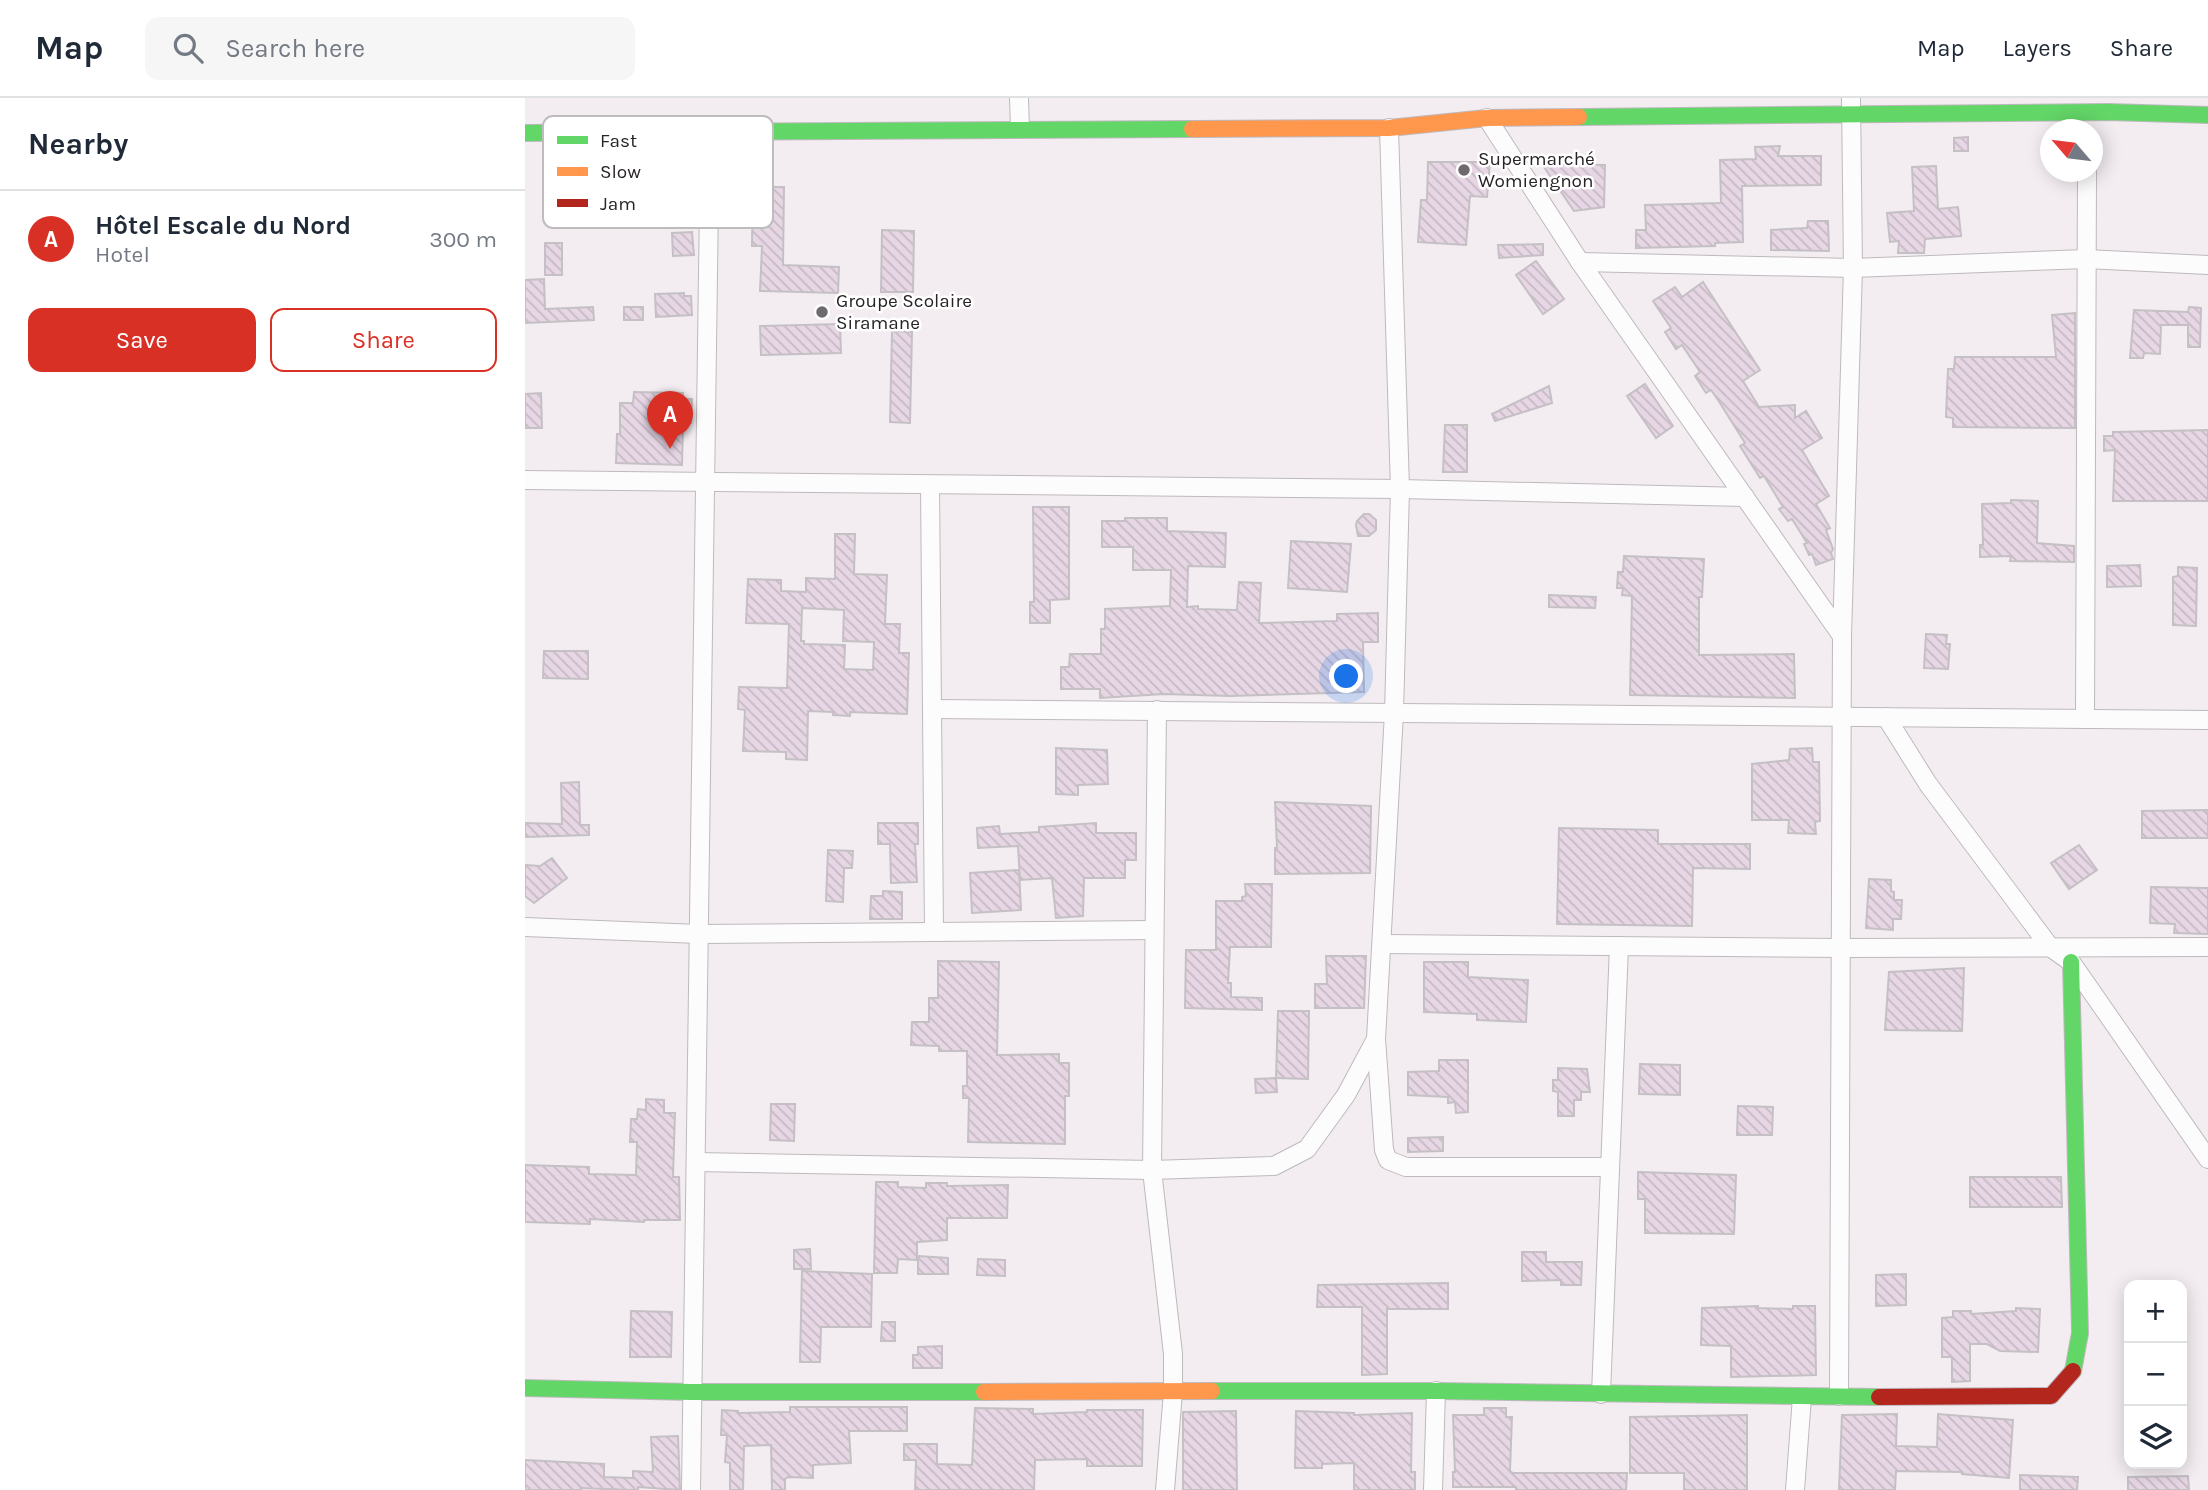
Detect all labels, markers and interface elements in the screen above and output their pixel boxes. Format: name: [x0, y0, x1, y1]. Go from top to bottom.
search box: [145, 17, 635, 80]
text: Map: [35, 29, 103, 67]
icon: search: [169, 29, 207, 67]
text: Search here: [225, 33, 365, 64]
text: Map: [1917, 34, 1965, 62]
text: Layers: [2003, 34, 2072, 62]
text: Share: [2110, 34, 2173, 62]
legend: [543, 116, 773, 228]
north arrow: [2040, 119, 2103, 182]
text: Nearby: [28, 126, 128, 162]
text: Fast: [600, 130, 637, 152]
place label: Supermarché Womiengnon: [1478, 148, 1595, 192]
text: Slow: [600, 161, 641, 183]
marker: Supermarché Womiengnon: [1456, 162, 1472, 178]
text: Jam: [600, 193, 636, 215]
text: Hôtel Escale du Nord: [95, 210, 351, 241]
text: A: [44, 226, 58, 253]
text: 300 m: [429, 226, 497, 253]
text: Hotel: [95, 241, 150, 268]
place label: Groupe Scolaire Siramane: [836, 290, 972, 334]
marker: Groupe Scolaire Siramane: [814, 304, 830, 320]
button: Save: [28, 308, 256, 372]
button: Share: [270, 308, 497, 372]
pin: A: [647, 391, 693, 449]
your location: [1329, 659, 1363, 693]
map controls: [2124, 1280, 2187, 1469]
button: +: [2124, 1280, 2187, 1343]
button: −: [2124, 1343, 2187, 1406]
button: layers: [2124, 1406, 2187, 1469]

